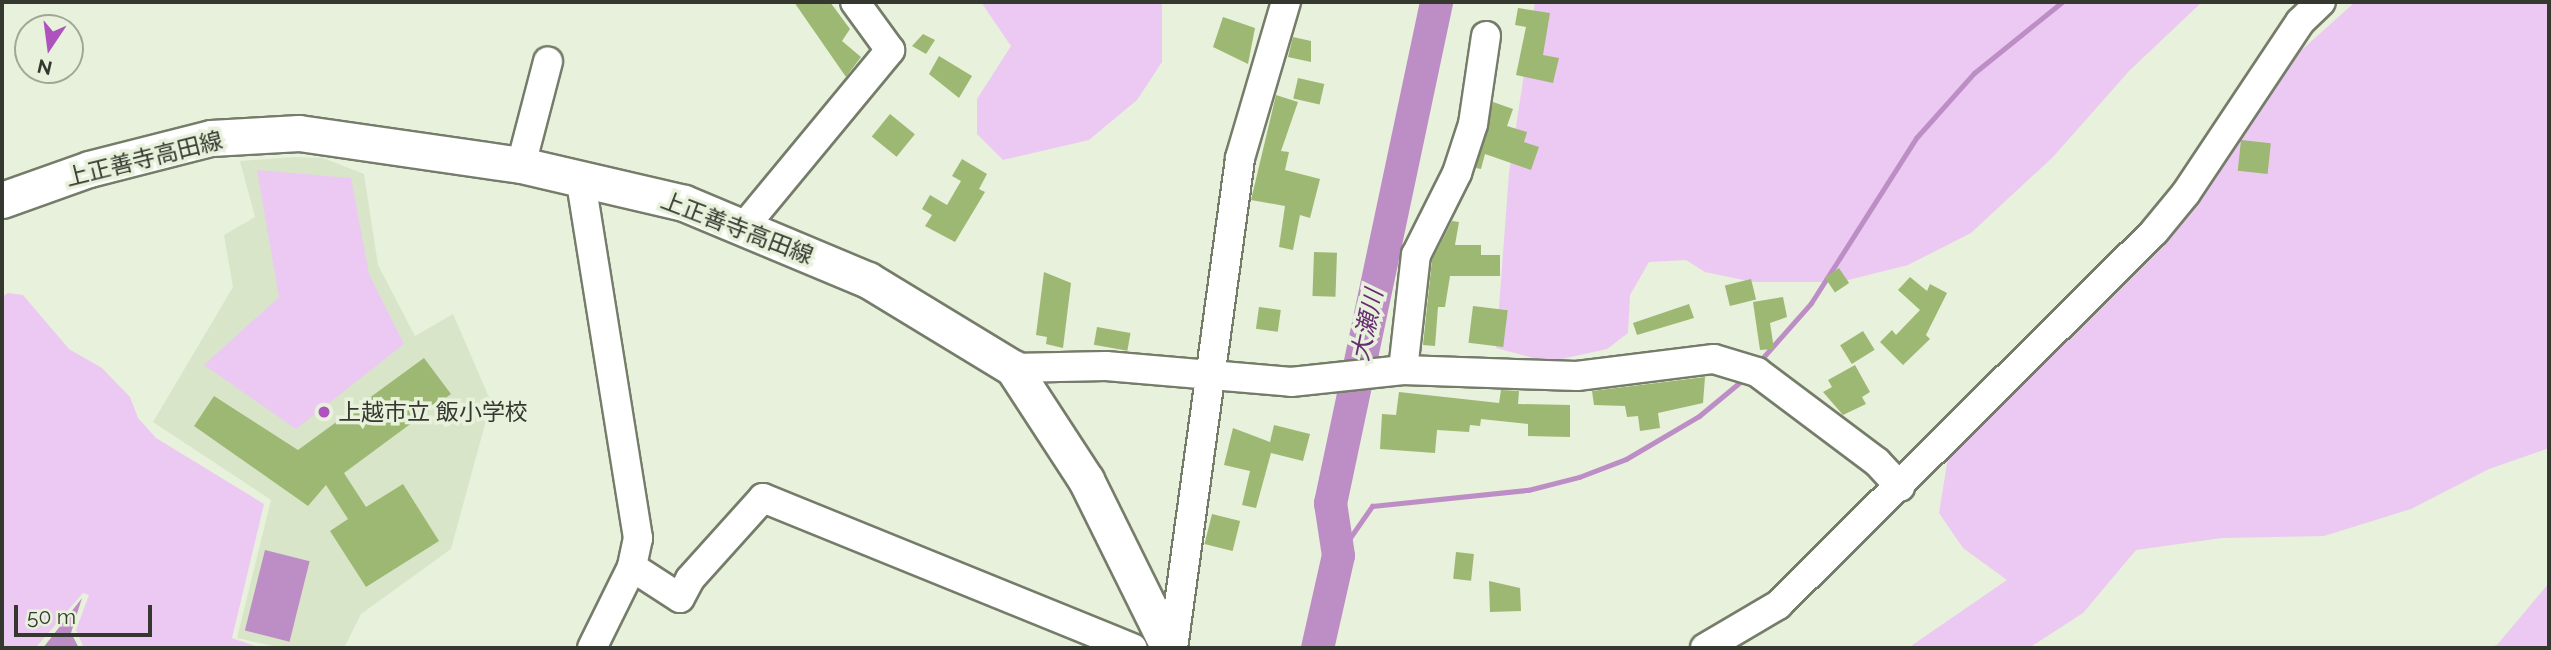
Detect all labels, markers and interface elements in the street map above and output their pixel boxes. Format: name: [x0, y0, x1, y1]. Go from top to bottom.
north arrow: [14, 14, 84, 84]
text: N: [35, 55, 54, 80]
street label: 上正善寺高田線: [63, 126, 225, 192]
street label: 上正善寺高田線: [657, 186, 817, 270]
water label: 大瀬川: [1345, 287, 1389, 363]
place label: 上越市立 飯小学校: [338, 398, 528, 426]
marker: 上越市立 飯小学校: [316, 404, 332, 420]
scale bar: [18, 590, 156, 634]
text: 50 m: [27, 604, 76, 629]

